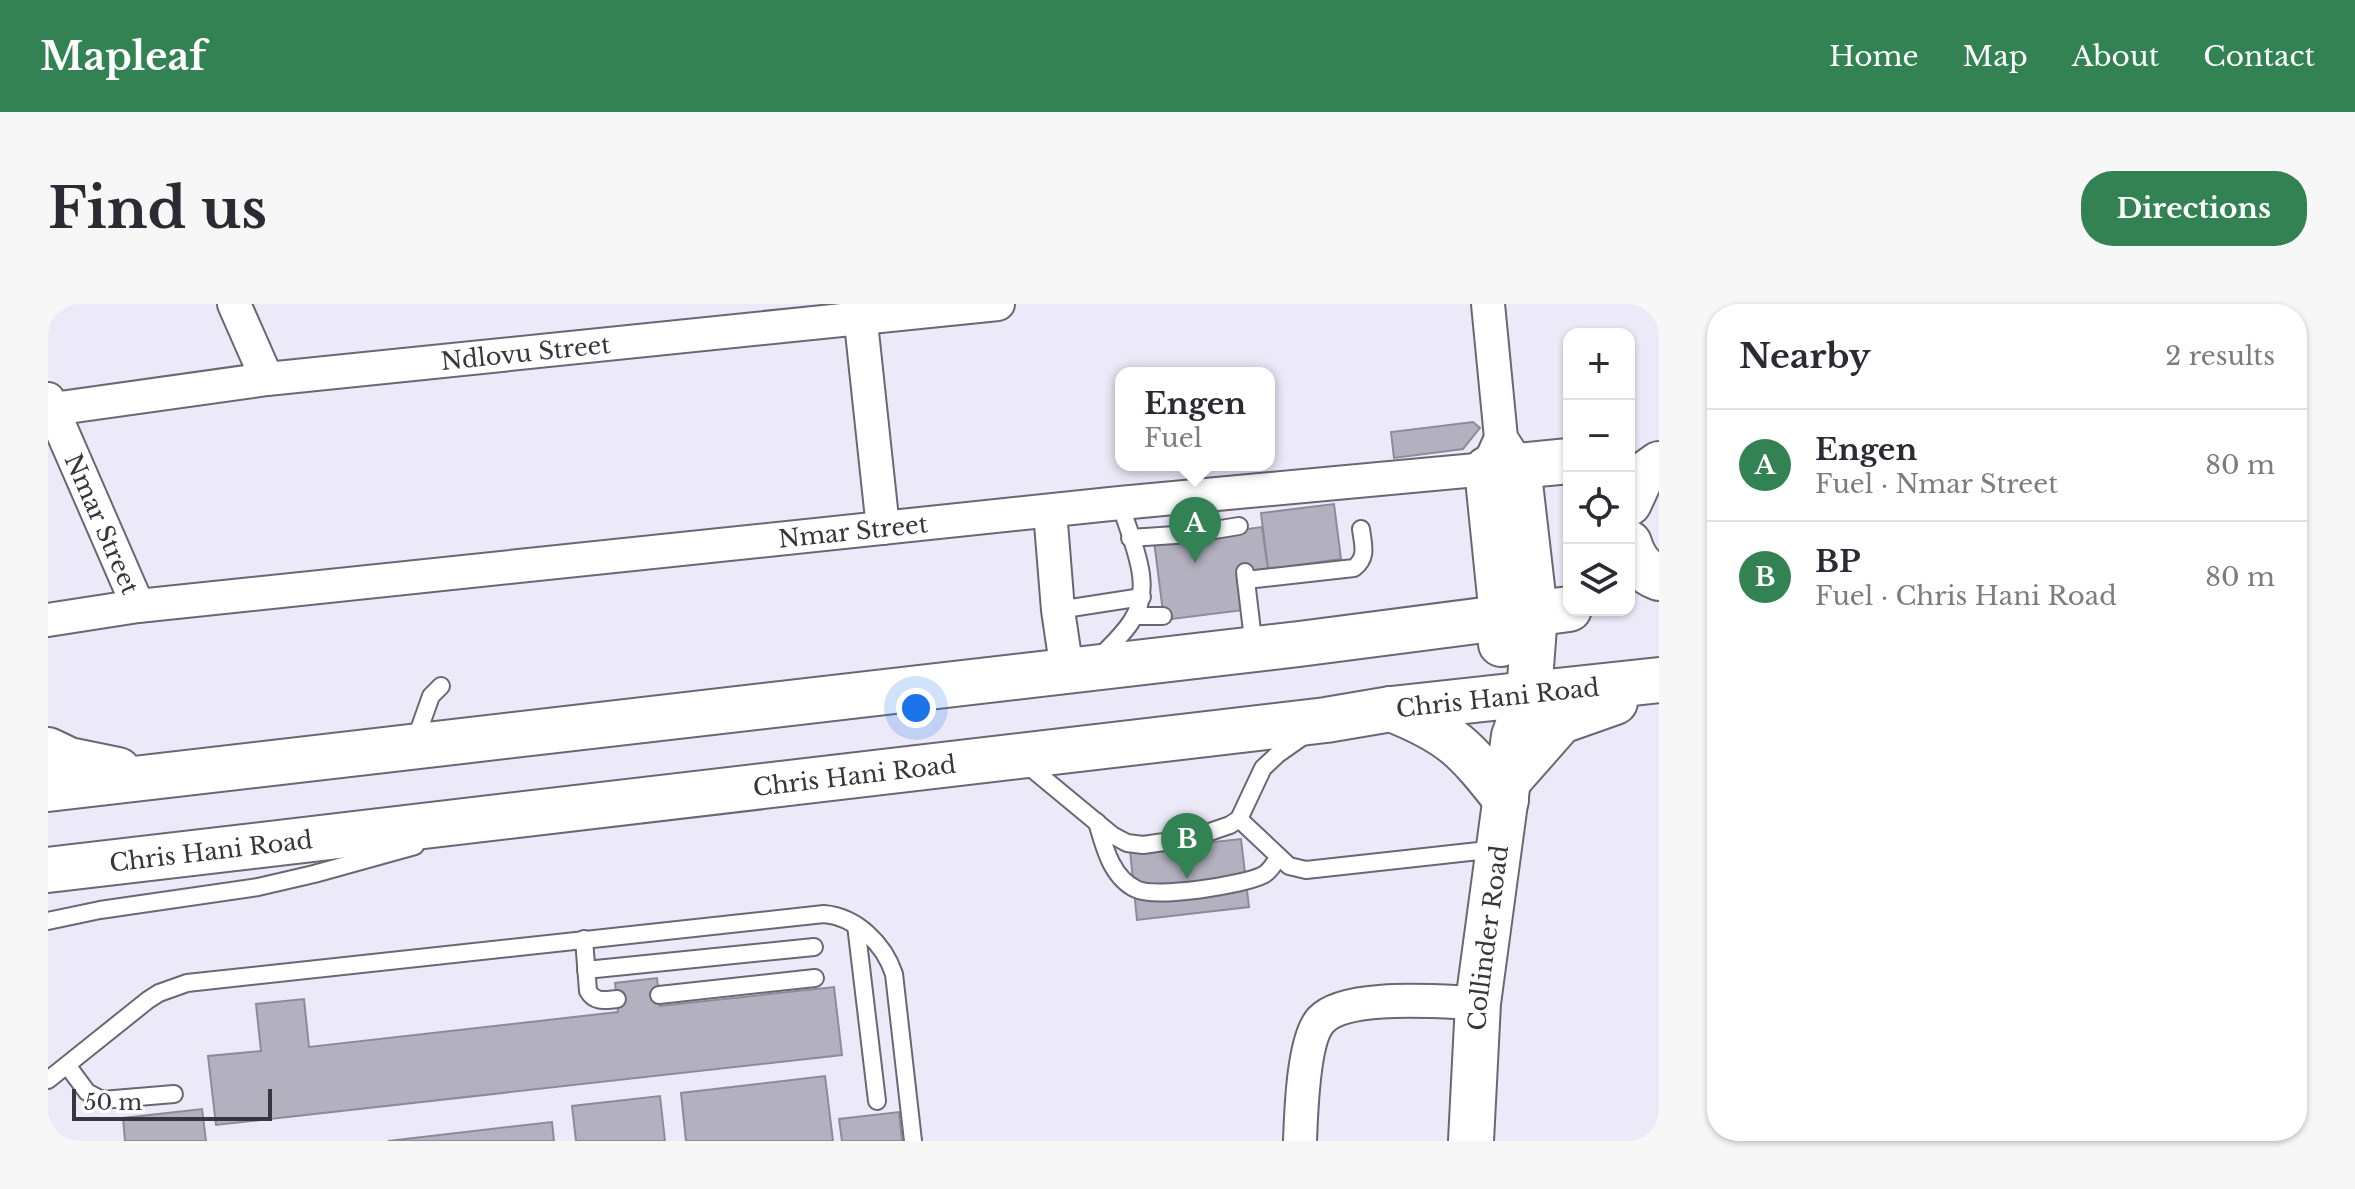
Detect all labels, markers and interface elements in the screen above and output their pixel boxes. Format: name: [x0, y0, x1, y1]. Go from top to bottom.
text: Mapleaf: [40, 33, 206, 80]
text: Home: [1829, 39, 1919, 74]
text: Map: [1963, 39, 2028, 74]
text: About: [2072, 39, 2159, 74]
text: Contact: [2203, 39, 2315, 74]
button: Directions: [2081, 171, 2307, 246]
text: Find us: [48, 174, 267, 243]
map controls: [1563, 328, 1635, 616]
button: +: [1563, 328, 1635, 400]
street label: Ndlovu Street: [439, 329, 612, 376]
text: Nearby: [1739, 335, 1871, 377]
text: 2 results: [2165, 340, 2275, 372]
popup: [1115, 367, 1275, 471]
text: Engen: [1144, 385, 1246, 422]
button: −: [1563, 400, 1635, 472]
text: Fuel: [1144, 422, 1202, 454]
text: Engen: [1815, 431, 1917, 468]
street label: Nmar Street: [59, 449, 145, 598]
text: A: [1754, 449, 1776, 481]
text: 80 m: [2205, 449, 2275, 481]
text: Fuel · Nmar Street: [1815, 468, 2058, 500]
button: locate: [1563, 472, 1635, 544]
pin: A: [1169, 497, 1221, 563]
street label: Nmar Street: [777, 509, 929, 553]
text: BP: [1815, 543, 1860, 580]
button: layers: [1563, 544, 1635, 616]
text: B: [1755, 561, 1775, 593]
text: 80 m: [2205, 561, 2275, 593]
text: Fuel · Chris Hani Road: [1815, 580, 2117, 612]
street label: Chris Hani Road: [1395, 672, 1601, 723]
your location: [896, 688, 936, 728]
street label: Chris Hani Road: [751, 749, 958, 802]
pin: B: [1161, 813, 1213, 879]
street label: Chris Hani Road: [108, 825, 314, 877]
street label: Collinder Road: [1462, 843, 1514, 1031]
scale bar: [72, 1085, 272, 1121]
text: 50 m: [84, 1089, 142, 1116]

